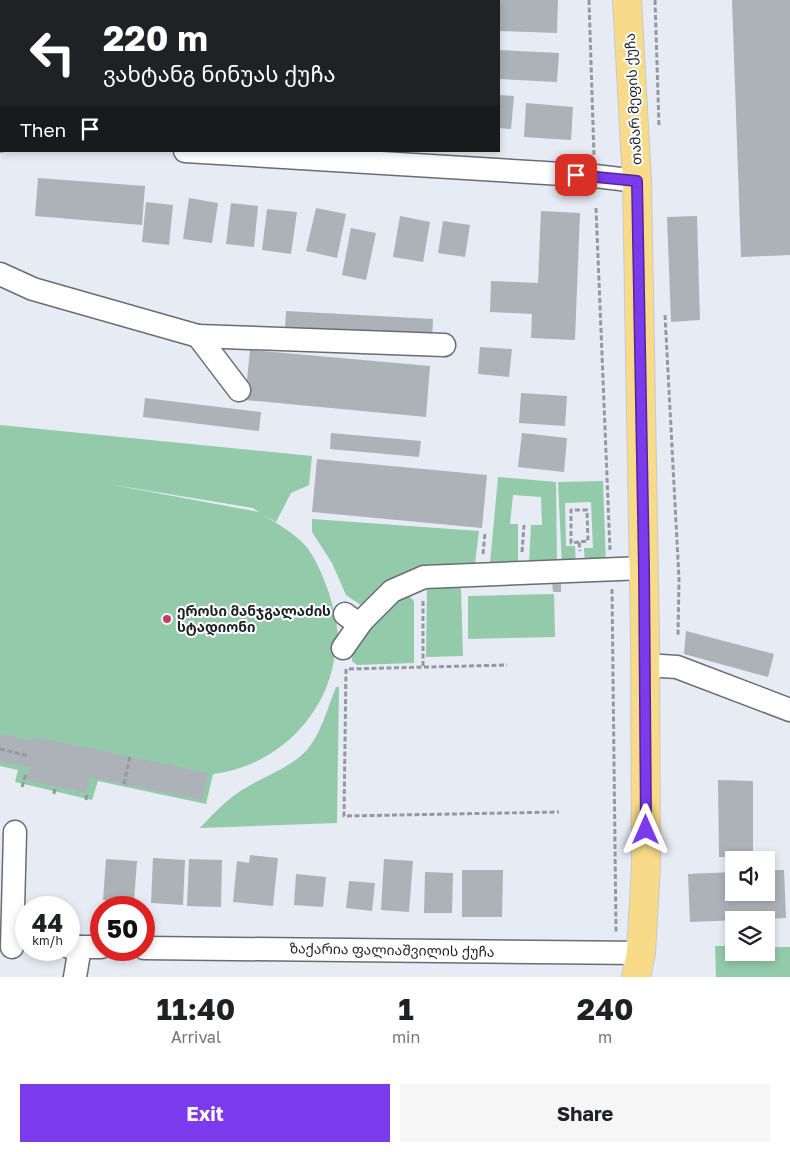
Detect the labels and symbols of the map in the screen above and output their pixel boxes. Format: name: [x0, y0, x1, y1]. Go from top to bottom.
street label: თამარ მეფის ქუჩა: [621, 33, 645, 165]
pin: [555, 154, 597, 196]
place label: ეროსი მანჯგალაძის სტადიონი: [177, 602, 331, 636]
marker: ეროსი მანჯგალაძის სტადიონი: [161, 613, 173, 625]
position arrow: [619, 803, 671, 855]
speed limit sign: 50: [90, 896, 155, 961]
street label: ზაქარია ფალიაშვილის ქუჩა: [289, 939, 495, 961]

